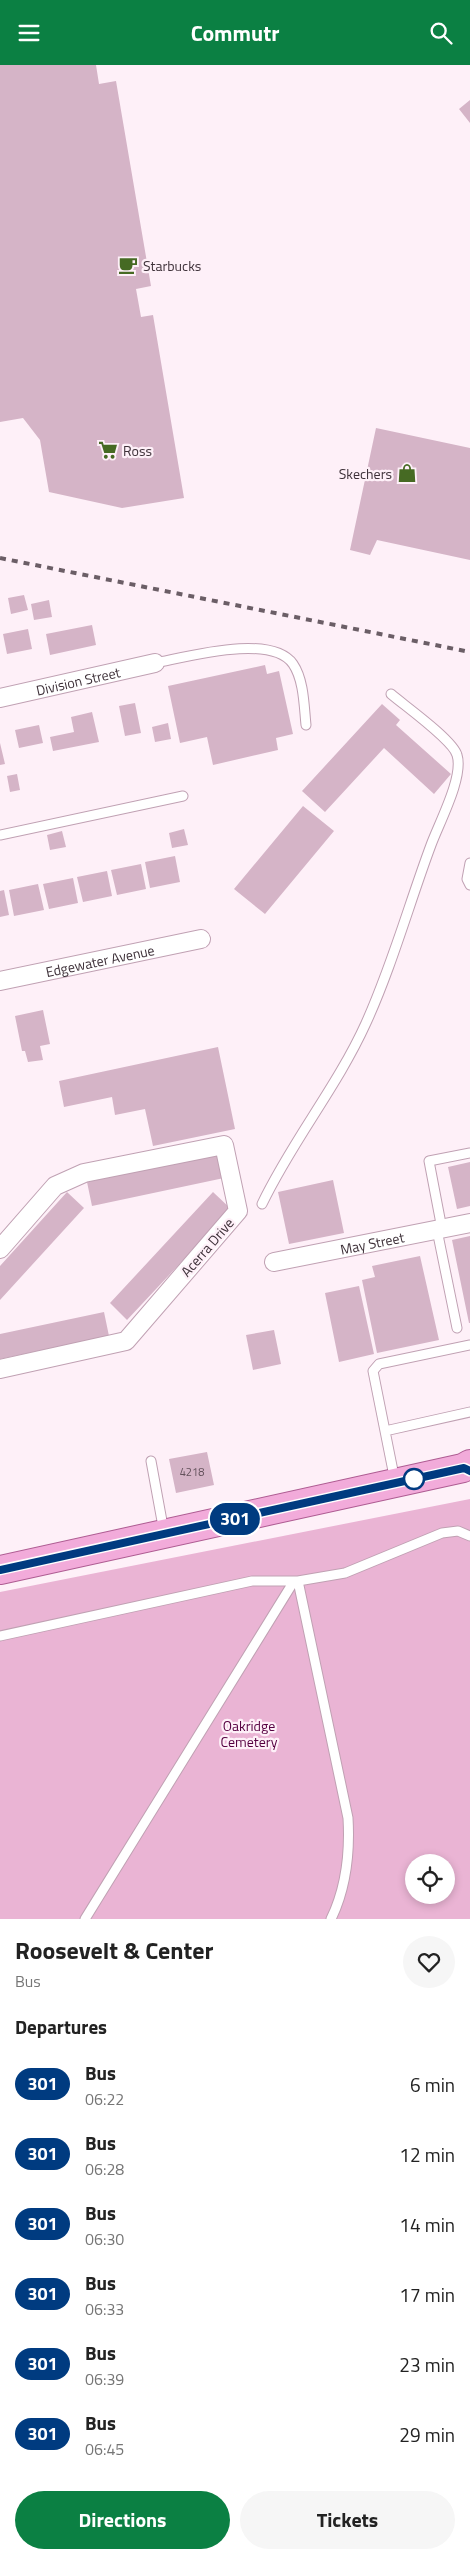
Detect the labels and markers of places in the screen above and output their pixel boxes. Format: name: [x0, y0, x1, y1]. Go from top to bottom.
cafe icon: Starbucks: [117, 254, 139, 276]
place label: Starbucks: [143, 255, 201, 276]
supermarket icon: Ross: [97, 439, 119, 461]
place label: Ross: [123, 440, 152, 461]
shop icon: Skechers: [396, 462, 418, 484]
place label: Skechers: [339, 463, 392, 484]
unlabelled marker: [403, 1468, 425, 1490]

